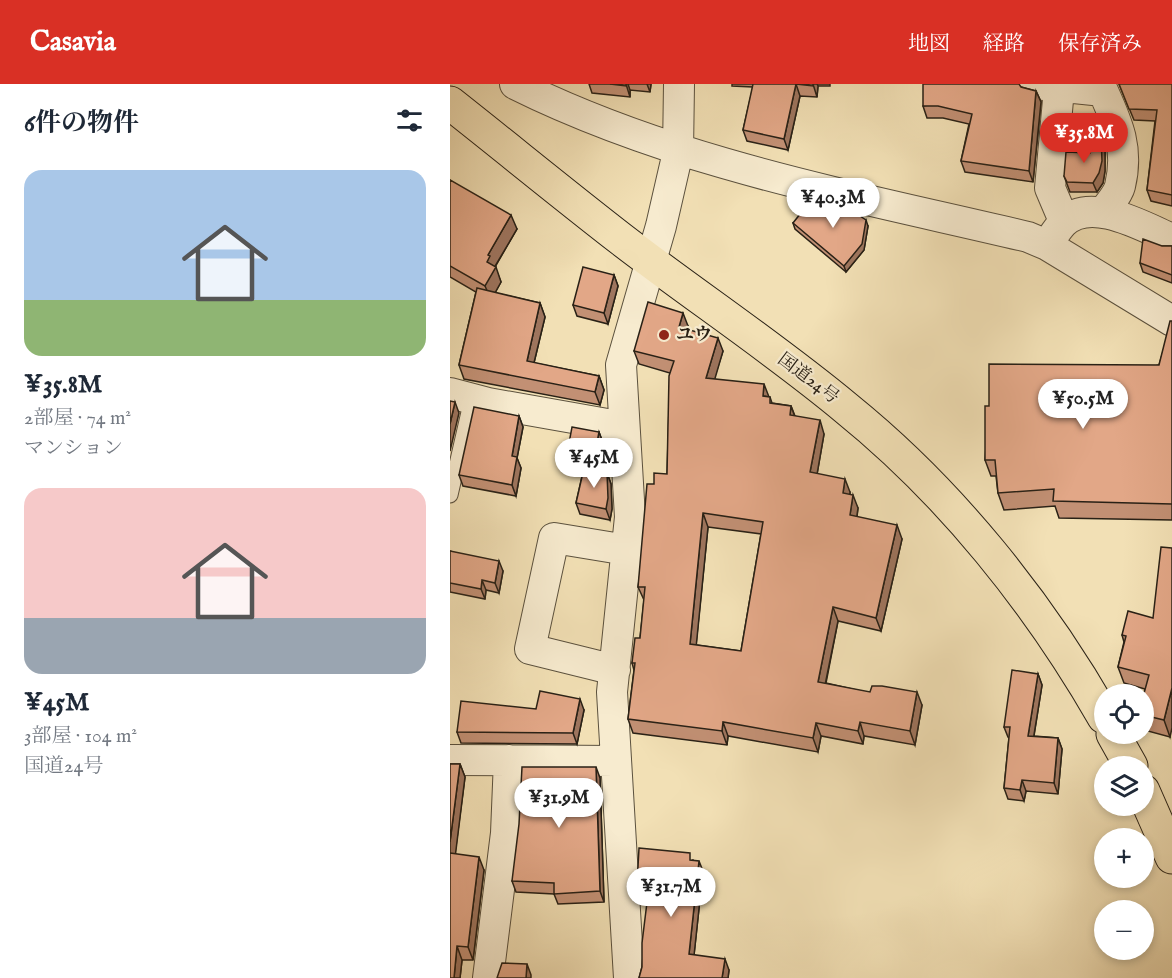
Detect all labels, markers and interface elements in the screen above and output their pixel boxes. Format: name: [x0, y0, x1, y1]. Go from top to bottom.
text: Casavia: [30, 25, 116, 60]
text: 地図: [908, 31, 950, 58]
text: 経路: [983, 31, 1025, 58]
text: 保存済み: [1058, 31, 1142, 58]
icon: filters: [393, 104, 426, 137]
text: 6件の物件: [24, 107, 139, 140]
pin: ¥35.8M: [1035, 113, 1133, 164]
text: ¥35.8M: [1054, 120, 1114, 145]
pin: ¥40.3M: [784, 178, 882, 229]
text: ¥40.3M: [801, 185, 865, 210]
icon: home: [171, 209, 279, 317]
place label: ユウ: [676, 324, 712, 347]
marker: ユウ: [657, 328, 671, 342]
street label: 国道24号: [773, 348, 843, 410]
text: ¥35.8M: [24, 368, 102, 401]
pin: ¥50.5M: [1034, 379, 1132, 430]
text: ¥50.5M: [1052, 386, 1114, 411]
text: 2部屋 · 74 m²: [24, 406, 131, 431]
text: マンション: [24, 436, 123, 461]
pin: ¥45M: [558, 438, 630, 489]
text: ¥45M: [569, 445, 619, 470]
icon: home: [171, 527, 279, 635]
map controls: [1094, 684, 1154, 960]
button: locate: [1094, 684, 1154, 744]
text: ¥45M: [24, 686, 89, 719]
text: 3部屋 · 104 m²: [24, 724, 137, 749]
text: 国道24号: [24, 754, 103, 779]
button: layers: [1094, 756, 1154, 816]
pin: ¥31.9M: [510, 778, 608, 829]
text: ¥31.9M: [528, 785, 590, 810]
button: +: [1094, 828, 1154, 888]
pin: ¥31.7M: [622, 867, 720, 918]
text: ¥31.7M: [641, 874, 701, 899]
button: −: [1094, 900, 1154, 960]

